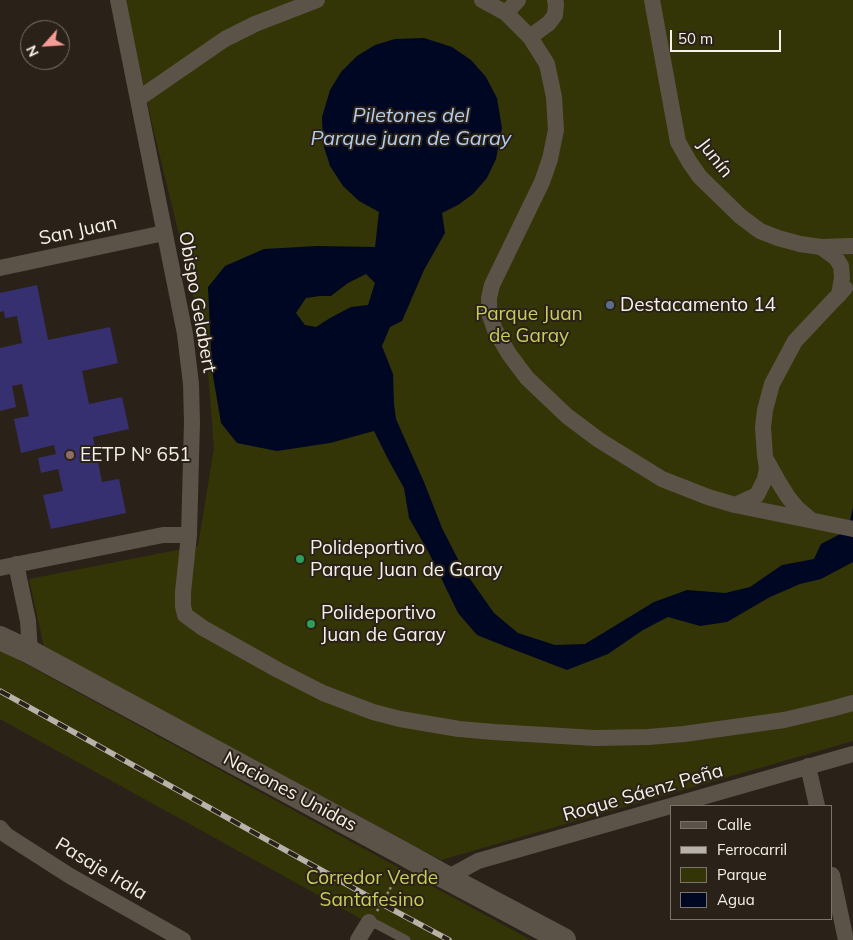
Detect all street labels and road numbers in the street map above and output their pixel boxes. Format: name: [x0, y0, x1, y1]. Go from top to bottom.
street label: Junín: [692, 134, 738, 182]
street label: San Juan: [37, 212, 119, 250]
street label: Obispo Gelabert: [173, 230, 221, 374]
street label: Naciones Unidas: [219, 747, 361, 837]
street label: Roque Sáenz Peña: [560, 759, 726, 827]
street label: Pasaje Irala: [51, 833, 151, 905]

